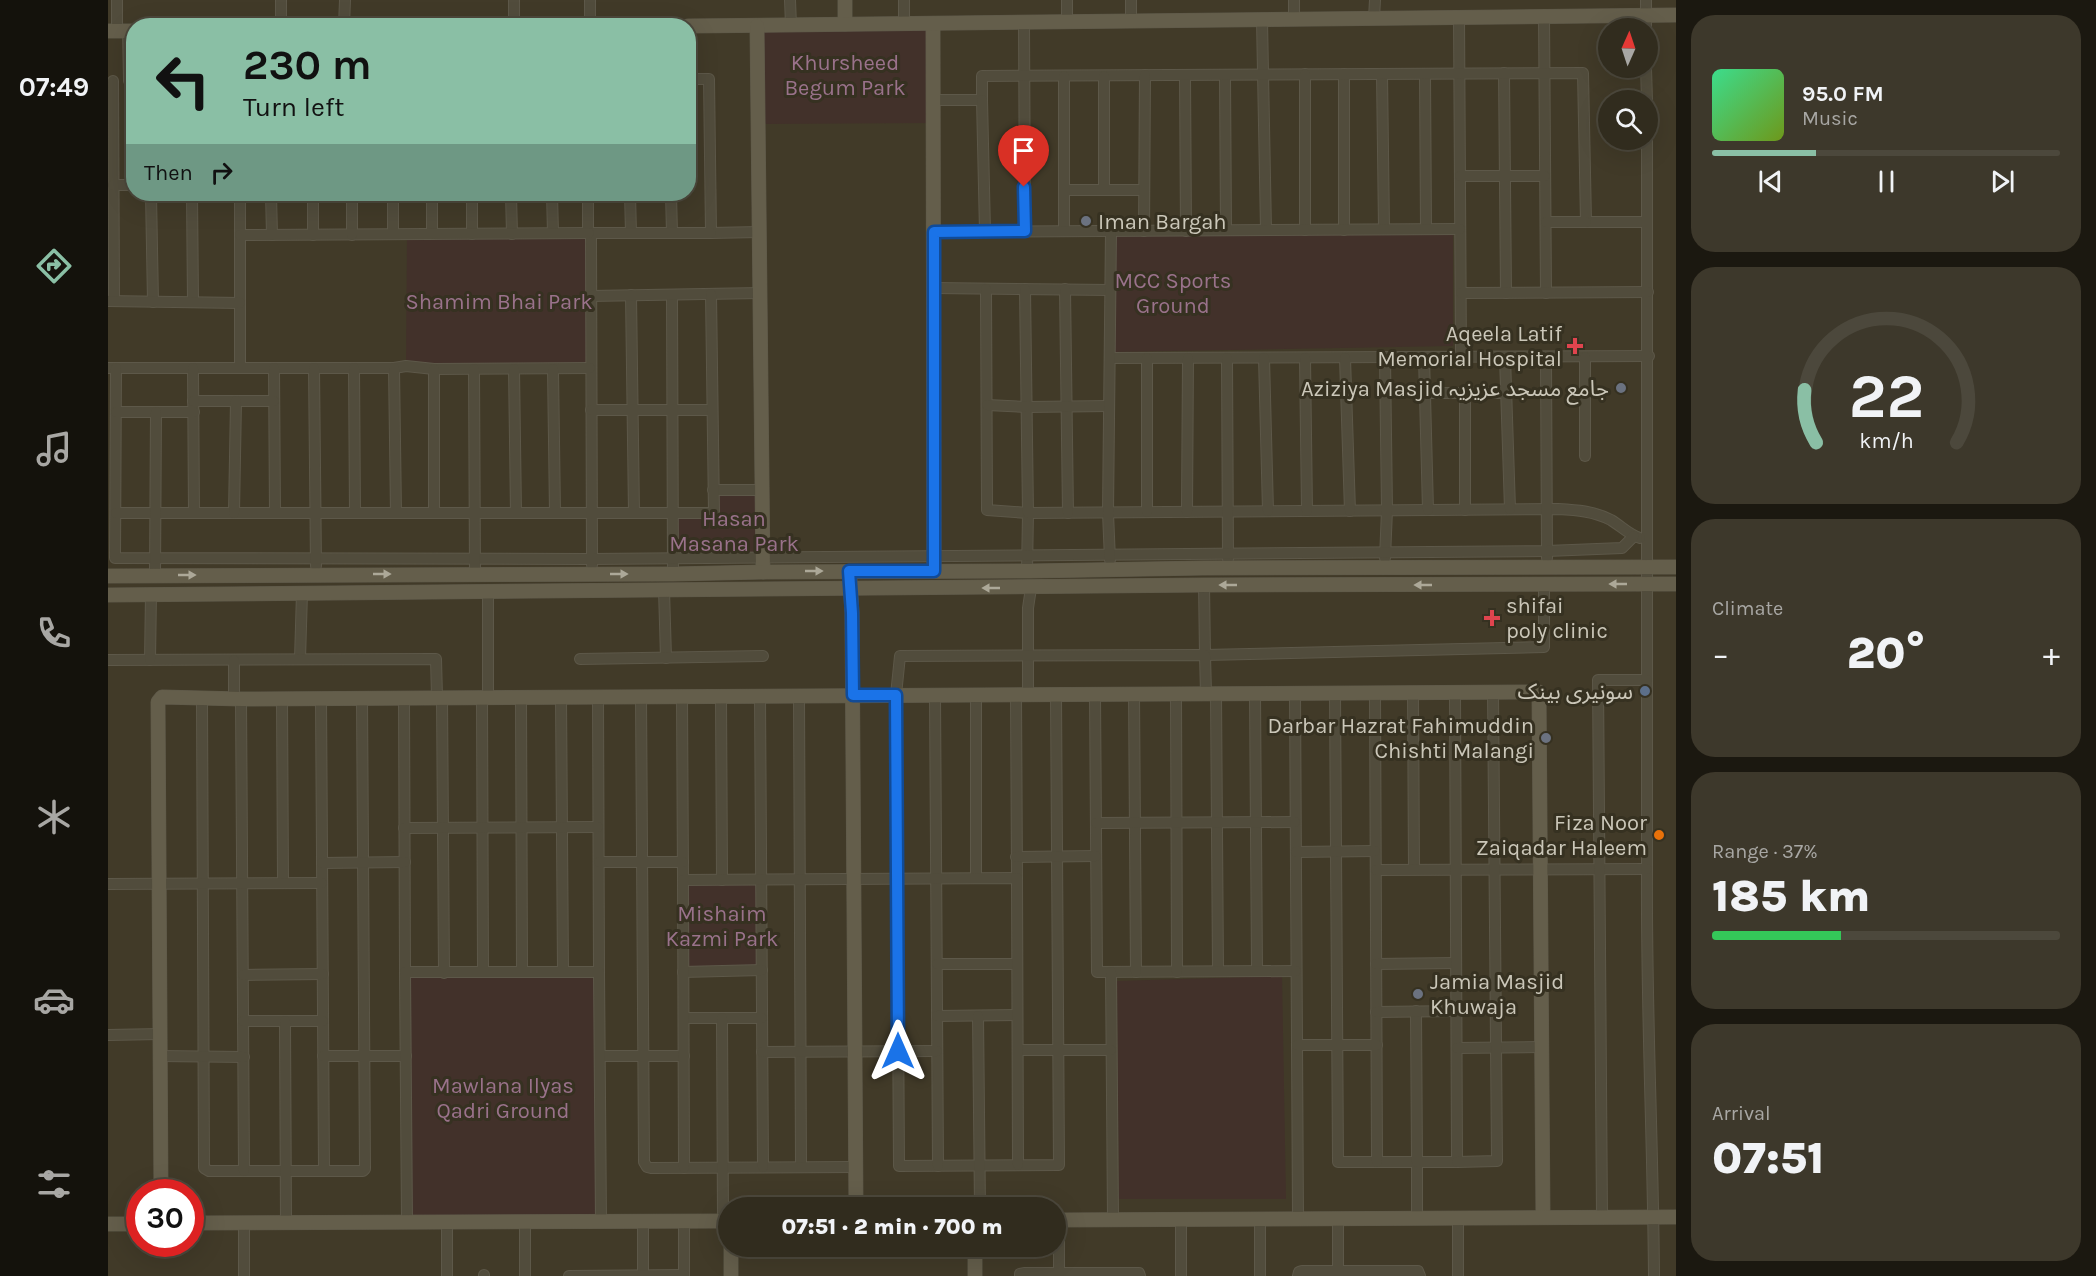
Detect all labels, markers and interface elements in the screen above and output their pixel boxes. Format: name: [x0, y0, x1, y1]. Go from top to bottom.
north arrow: [1598, 18, 1658, 78]
map controls: [1598, 18, 1658, 150]
text: 230 m: [243, 40, 372, 90]
icon: left: [144, 42, 222, 120]
park label: Khursheed Begum Park: [784, 50, 906, 101]
text: 07:49: [19, 71, 89, 103]
text: 95.0 FM: [1802, 81, 1884, 107]
button: search: [1598, 90, 1658, 150]
text: Turn left: [243, 91, 344, 123]
text: Music: [1802, 107, 1858, 130]
pin: [998, 125, 1049, 187]
icon: arrive: [1007, 134, 1040, 167]
icon: right: [205, 156, 238, 189]
text: Then: [144, 160, 193, 186]
icon: previous: [1754, 165, 1787, 198]
icon: pause: [1870, 165, 1903, 198]
icon: next: [1986, 165, 2019, 198]
place label: Iman Bargah: [1098, 209, 1227, 235]
marker: Iman Bargah: [1079, 214, 1093, 228]
icon: directions: [33, 245, 75, 287]
park label: MCC Sports Ground: [1115, 268, 1231, 319]
park label: Shamim Bhai Park: [405, 289, 593, 315]
place label: Aqeela Latif Memorial Hospital: [1377, 321, 1562, 372]
marker: Aqeela Latif Memorial Hospital: [1566, 337, 1584, 355]
text: 22: [1848, 360, 1924, 433]
place label: Aziziya Masjid جامع مسجد عزیزیہ: [1301, 376, 1609, 405]
marker: Aziziya Masjid جامع مسجد عزیزیہ: [1614, 381, 1628, 395]
icon: music: [33, 428, 75, 470]
text: km/h: [1859, 428, 1913, 453]
park label: Hasan Masana Park: [669, 506, 799, 557]
one-way arrow: [805, 566, 824, 576]
one-way arrow: [373, 569, 392, 579]
one-way arrow: [610, 569, 629, 579]
one-way arrow: [178, 570, 197, 580]
one-way arrow: [1608, 579, 1627, 589]
one-way arrow: [1413, 580, 1432, 590]
one-way arrow: [1218, 581, 1237, 590]
one-way arrow: [981, 583, 1000, 593]
place label: shifai poly clinic: [1506, 593, 1608, 644]
text: Climate: [1712, 597, 1783, 620]
marker: shifai poly clinic: [1483, 609, 1501, 627]
icon: phone: [33, 612, 75, 654]
text: 20°: [1847, 627, 1925, 679]
text: −: [1712, 635, 1729, 673]
text: +: [2043, 635, 2060, 673]
place label: سونیری بینک: [1517, 679, 1633, 705]
marker: سونیری بینک: [1638, 684, 1652, 698]
place label: Darbar Hazrat Fahimuddin Chishti Malangi: [1268, 713, 1534, 764]
marker: Darbar Hazrat Fahimuddin Chishti Malangi: [1539, 731, 1553, 745]
icon: climate: [33, 796, 75, 838]
place label: Fiza Noor Zaiqadar Haleem: [1476, 810, 1647, 861]
marker: Fiza Noor Zaiqadar Haleem: [1652, 828, 1666, 842]
text: Range · 37%: [1712, 840, 1818, 863]
text: 185 km: [1712, 870, 1870, 922]
park label: Mishaim Kazmi Park: [666, 901, 778, 952]
place label: Jamia Masjid Khuwaja: [1430, 969, 1564, 1020]
icon: car: [33, 979, 75, 1021]
marker: Jamia Masjid Khuwaja: [1411, 987, 1425, 1001]
position arrow: [866, 1019, 930, 1083]
park label: Mawlana Ilyas Qadri Ground: [432, 1073, 574, 1124]
text: Arrival: [1712, 1102, 1771, 1125]
text: 07:51: [1712, 1132, 1824, 1184]
icon: filters: [33, 1163, 75, 1205]
speed limit sign: 30: [126, 1179, 204, 1257]
text: 07:51 · 2 min · 700 m: [781, 1214, 1003, 1240]

